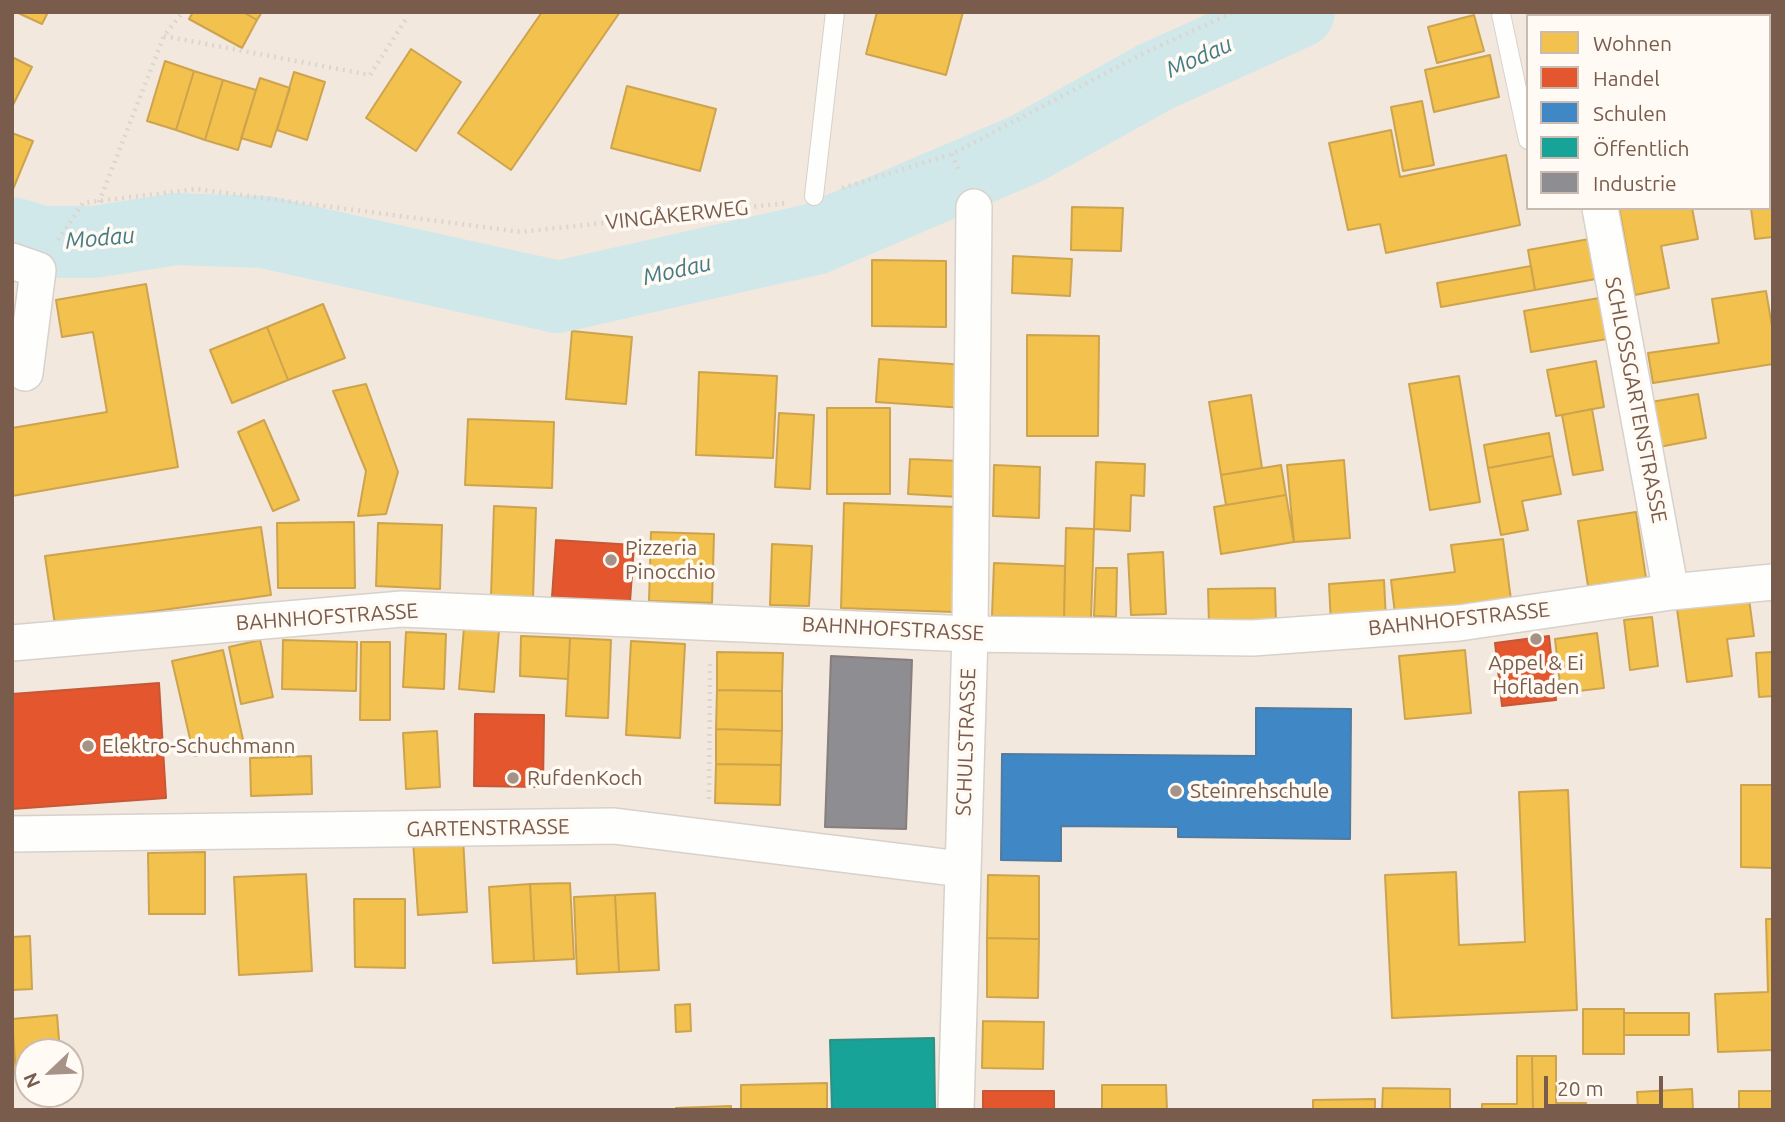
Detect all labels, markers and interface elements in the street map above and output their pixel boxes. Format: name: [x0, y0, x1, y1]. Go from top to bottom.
legend: [1526, 14, 1771, 210]
water label: Modau: [1162, 30, 1236, 84]
text: Wohnen: [1593, 31, 1672, 55]
text: Handel: [1593, 66, 1660, 90]
text: Schulen: [1593, 101, 1667, 125]
text: Öffentlich: [1593, 136, 1689, 160]
text: Industrie: [1593, 171, 1677, 195]
street label: VINGÅKERWEG: [604, 195, 750, 235]
water label: Modau: [64, 221, 136, 255]
water label: Modau: [640, 249, 714, 291]
street label: SCHLOSSGARTENSTRASSE: [1600, 275, 1672, 525]
place label: Pizzeria Pinocchio: [625, 535, 716, 585]
marker: Pizzeria Pinocchio: [603, 552, 619, 568]
street label: BAHNHOFSTRASSE: [1367, 597, 1551, 641]
street label: BAHNHOFSTRASSE: [235, 598, 419, 636]
street label: BAHNHOFSTRASSE: [801, 612, 985, 646]
marker: Appel & Ei Hofladen: [1528, 631, 1544, 647]
place label: Appel & Ei Hofladen: [1488, 650, 1584, 700]
street label: SCHULSTRASSE: [951, 668, 981, 816]
place label: Elektro-Schuchmann: [102, 733, 295, 759]
marker: Elektro-Schuchmann: [80, 738, 96, 754]
place label: RufdenKoch: [527, 765, 642, 791]
marker: RufdenKoch: [505, 770, 521, 786]
place label: Steinrehschule: [1190, 778, 1329, 804]
marker: Steinrehschule: [1168, 783, 1184, 799]
street label: GARTENSTRASSE: [406, 814, 570, 842]
north arrow: [14, 1038, 84, 1108]
scale bar: [1547, 1062, 1666, 1106]
text: N: [19, 1070, 44, 1091]
text: 20 m: [1557, 1076, 1604, 1100]

